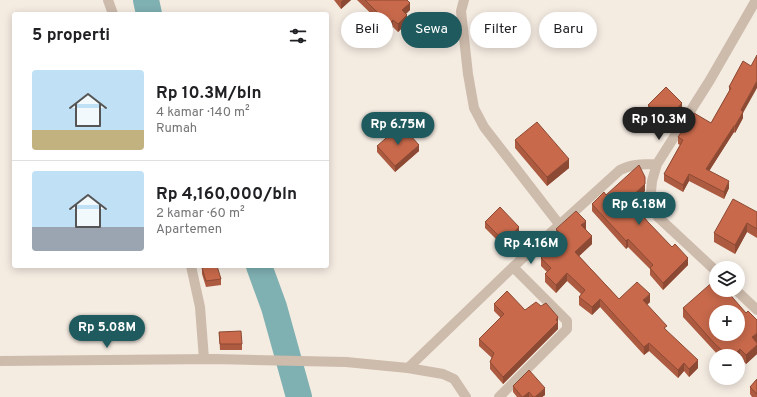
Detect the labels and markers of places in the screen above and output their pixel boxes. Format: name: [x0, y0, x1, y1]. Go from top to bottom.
pin: Rp 10.3M: [618, 107, 700, 141]
pin: Rp 6.75M: [357, 112, 439, 146]
pin: Rp 6.18M: [598, 192, 680, 226]
pin: Rp 4.16M: [490, 231, 572, 265]
pin: Rp 5.08M: [66, 315, 148, 349]

